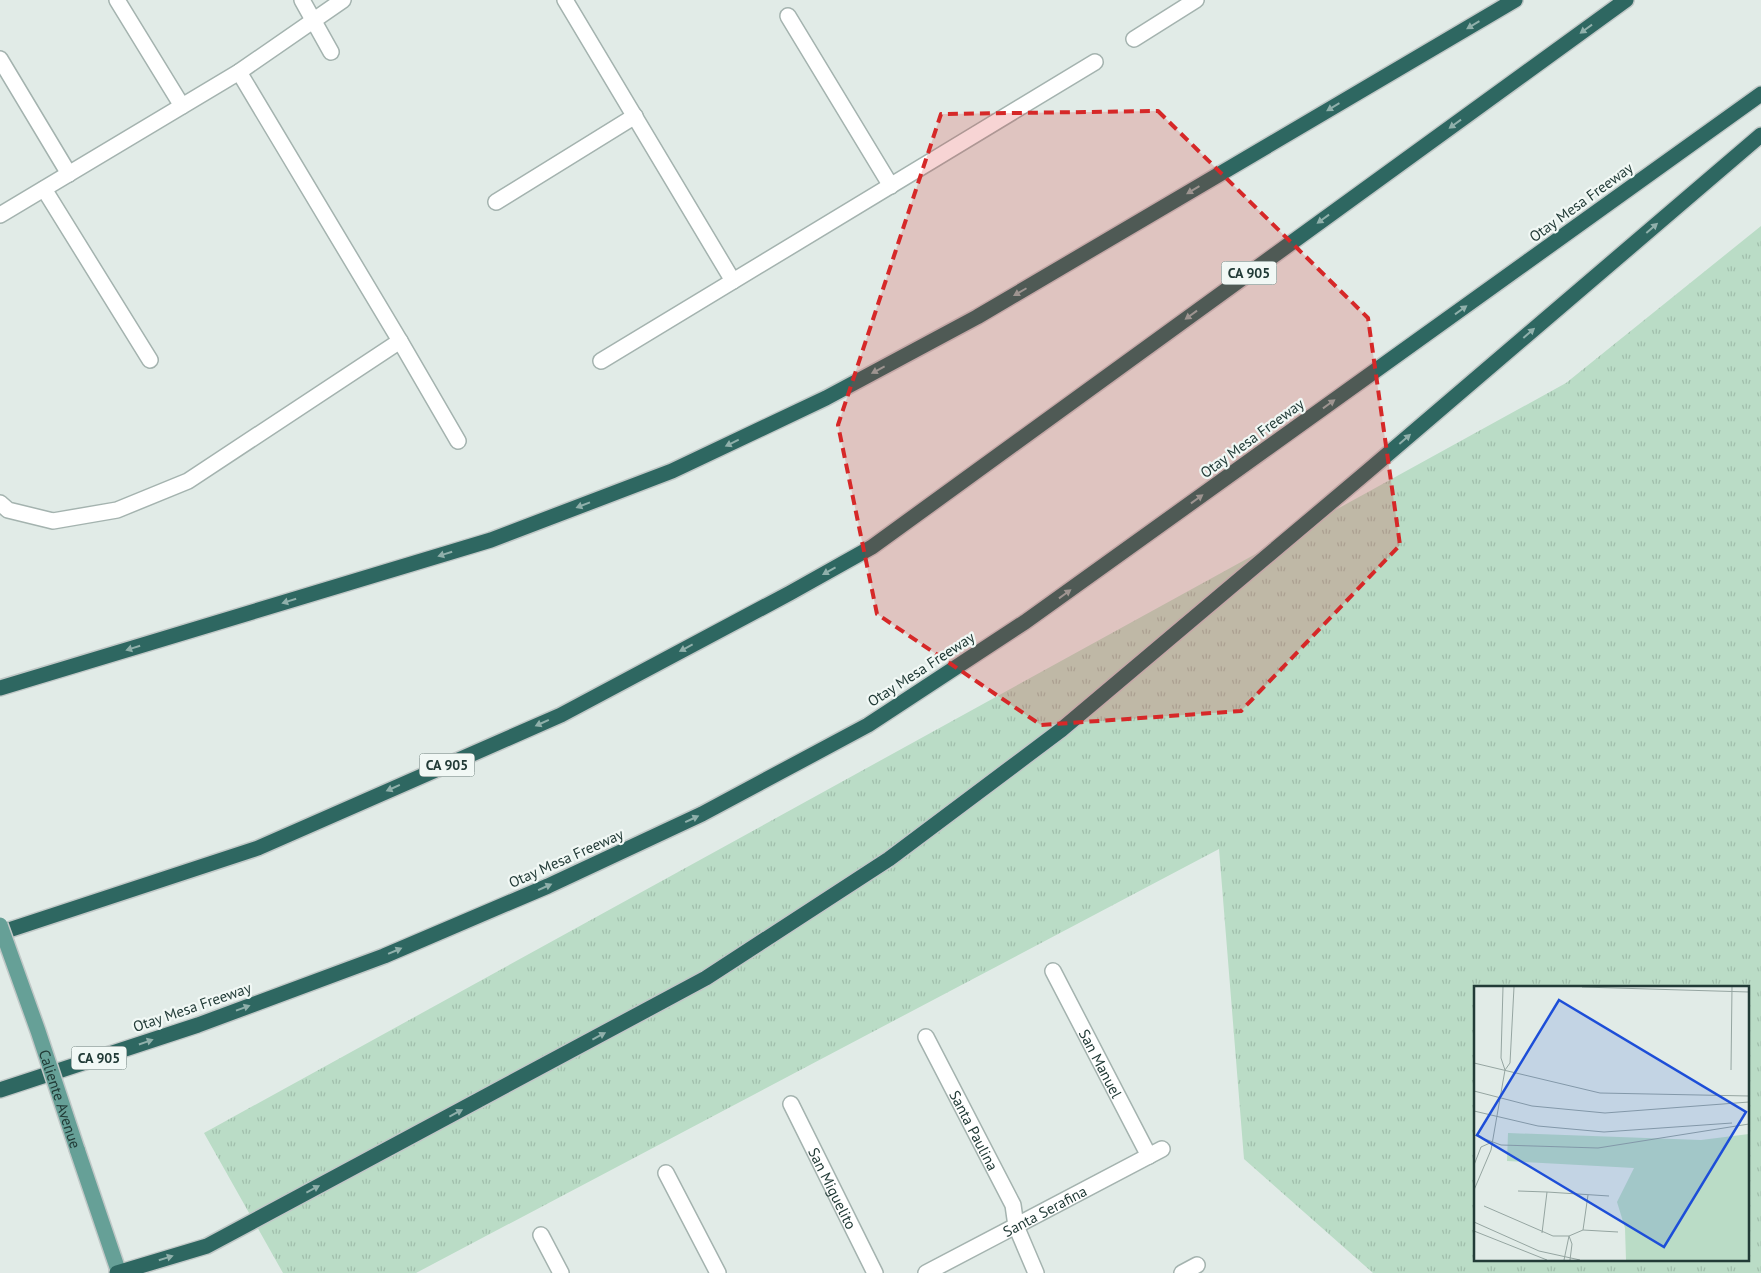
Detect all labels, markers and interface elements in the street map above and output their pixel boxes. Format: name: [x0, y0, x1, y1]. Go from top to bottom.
one-way arrow: [1466, 20, 1479, 29]
one-way arrow: [1580, 23, 1593, 34]
one-way arrow: [1326, 103, 1339, 112]
one-way arrow: [1448, 119, 1462, 129]
street label: Otay Mesa Freeway: [1525, 158, 1637, 246]
one-way arrow: [1186, 186, 1199, 195]
one-way arrow: [1316, 214, 1330, 224]
one-way arrow: [1646, 222, 1658, 234]
road number: CA 905: [1222, 262, 1276, 284]
one-way arrow: [1014, 287, 1027, 296]
one-way arrow: [1454, 304, 1467, 315]
one-way arrow: [1185, 310, 1198, 320]
one-way arrow: [1522, 328, 1535, 339]
one-way arrow: [870, 366, 885, 374]
street label: Otay Mesa Freeway: [1196, 394, 1308, 482]
one-way arrow: [1322, 399, 1336, 409]
one-way arrow: [1399, 433, 1411, 445]
one-way arrow: [725, 439, 739, 447]
one-way arrow: [1190, 494, 1204, 504]
one-way arrow: [576, 502, 590, 510]
one-way arrow: [437, 551, 452, 559]
one-way arrow: [823, 566, 836, 575]
one-way arrow: [1058, 589, 1072, 599]
one-way arrow: [281, 598, 296, 606]
street label: Otay Mesa Freeway: [864, 627, 978, 711]
one-way arrow: [679, 644, 694, 652]
one-way arrow: [126, 645, 141, 653]
one-way arrow: [535, 719, 549, 727]
road number: CA 905: [420, 754, 474, 776]
one-way arrow: [386, 785, 400, 793]
one-way arrow: [685, 815, 699, 823]
street label: Otay Mesa Freeway: [506, 824, 626, 892]
one-way arrow: [538, 883, 552, 891]
one-way arrow: [388, 947, 403, 955]
street label: Otay Mesa Freeway: [130, 978, 254, 1036]
inset map: [1474, 986, 1748, 1260]
one-way arrow: [236, 1004, 251, 1012]
street label: San Manuel: [1075, 1026, 1127, 1102]
one-way arrow: [592, 1032, 606, 1040]
one-way arrow: [139, 1038, 154, 1046]
road number: CA 905: [72, 1046, 126, 1070]
street label: Caliente Avenue: [35, 1047, 86, 1151]
street label: Santa Paulina: [946, 1087, 1003, 1174]
one-way arrow: [449, 1108, 462, 1117]
street label: San Miguelito: [805, 1144, 861, 1232]
street label: Santa Serafina: [999, 1181, 1090, 1241]
one-way arrow: [305, 1185, 320, 1193]
one-way arrow: [159, 1254, 174, 1262]

